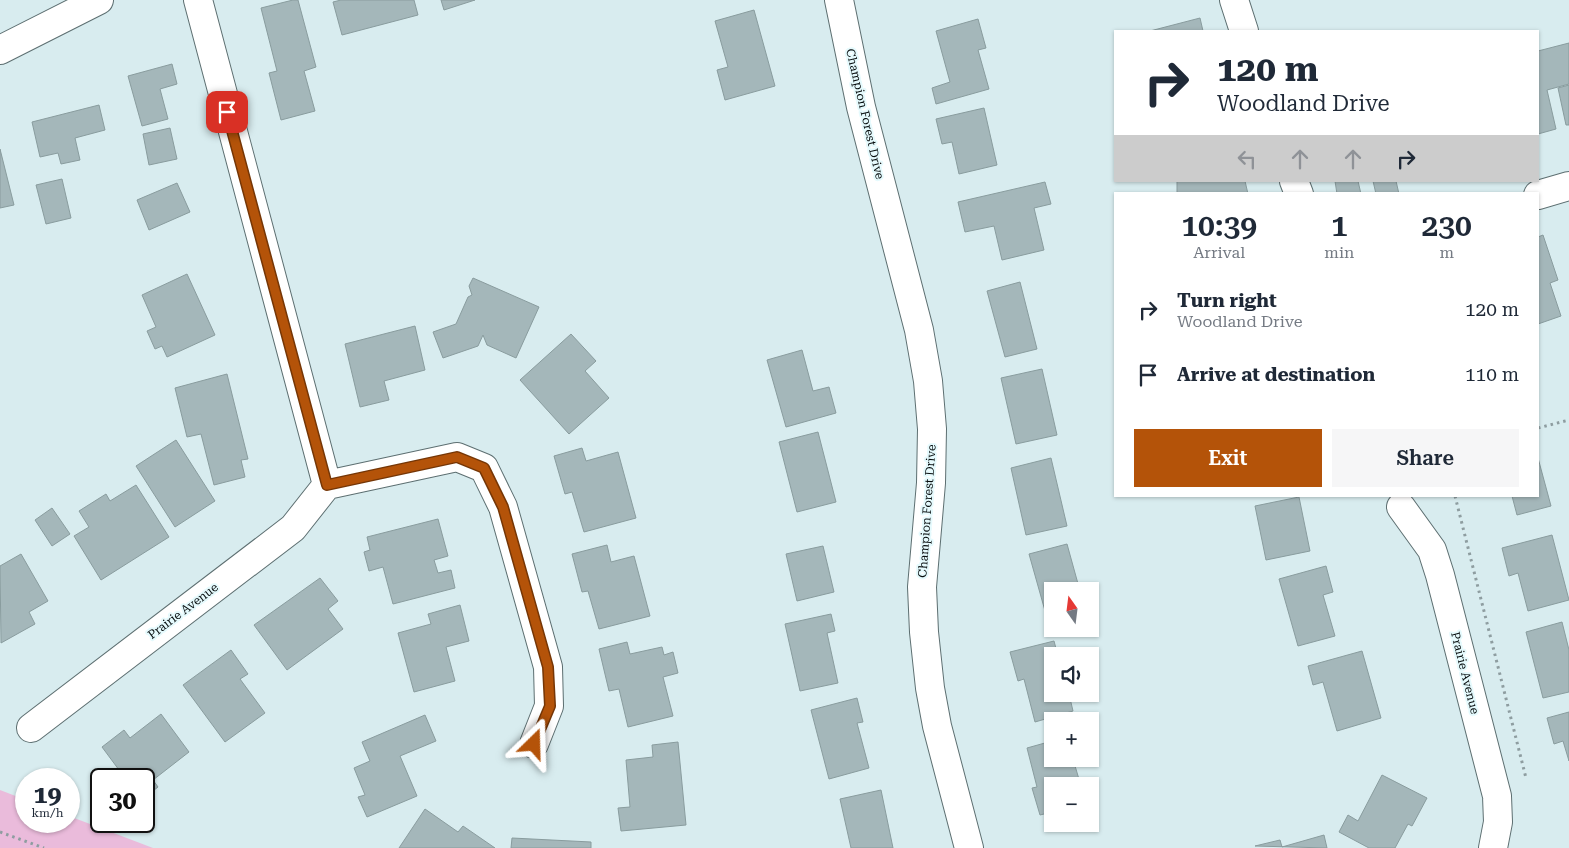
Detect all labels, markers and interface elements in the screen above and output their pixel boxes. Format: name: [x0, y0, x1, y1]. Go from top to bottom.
street label: Champion Forest Drive: [843, 47, 887, 181]
text: 120 m: [1217, 49, 1318, 90]
icon: right: [1134, 50, 1199, 115]
pin: [206, 91, 248, 133]
text: Woodland Drive: [1217, 91, 1390, 116]
icon: arrive: [213, 98, 241, 126]
icon: left: [1233, 145, 1261, 173]
icon: ahead: [1286, 145, 1314, 173]
icon: ahead: [1339, 145, 1367, 173]
icon: right: [1392, 145, 1420, 173]
text: 10:39: [1181, 208, 1257, 243]
text: 1: [1331, 208, 1348, 243]
text: 230: [1421, 208, 1472, 243]
text: Arrival: [1193, 243, 1245, 262]
text: min: [1324, 243, 1354, 262]
text: m: [1439, 243, 1454, 262]
text: Turn right: [1177, 289, 1277, 312]
icon: right: [1134, 296, 1162, 324]
text: 120 m: [1465, 298, 1519, 321]
text: Woodland Drive: [1177, 312, 1303, 331]
icon: arrive: [1134, 361, 1162, 389]
text: Arrive at destination: [1177, 363, 1375, 386]
text: 110 m: [1465, 363, 1519, 386]
button: Exit: [1134, 429, 1322, 487]
button: Share: [1332, 429, 1519, 487]
street label: Champion Forest Drive: [915, 443, 939, 578]
street label: Prairie Avenue: [145, 580, 221, 642]
north arrow: [1044, 582, 1099, 638]
map controls: [1044, 582, 1099, 832]
street label: Prairie Avenue: [1448, 630, 1482, 716]
button: sound: [1044, 647, 1099, 702]
button: +: [1044, 712, 1099, 767]
position arrow: [507, 717, 559, 769]
speed limit sign: 30: [90, 768, 155, 833]
button: −: [1044, 777, 1099, 832]
text: 19: [33, 780, 62, 809]
text: km/h: [31, 806, 64, 820]

